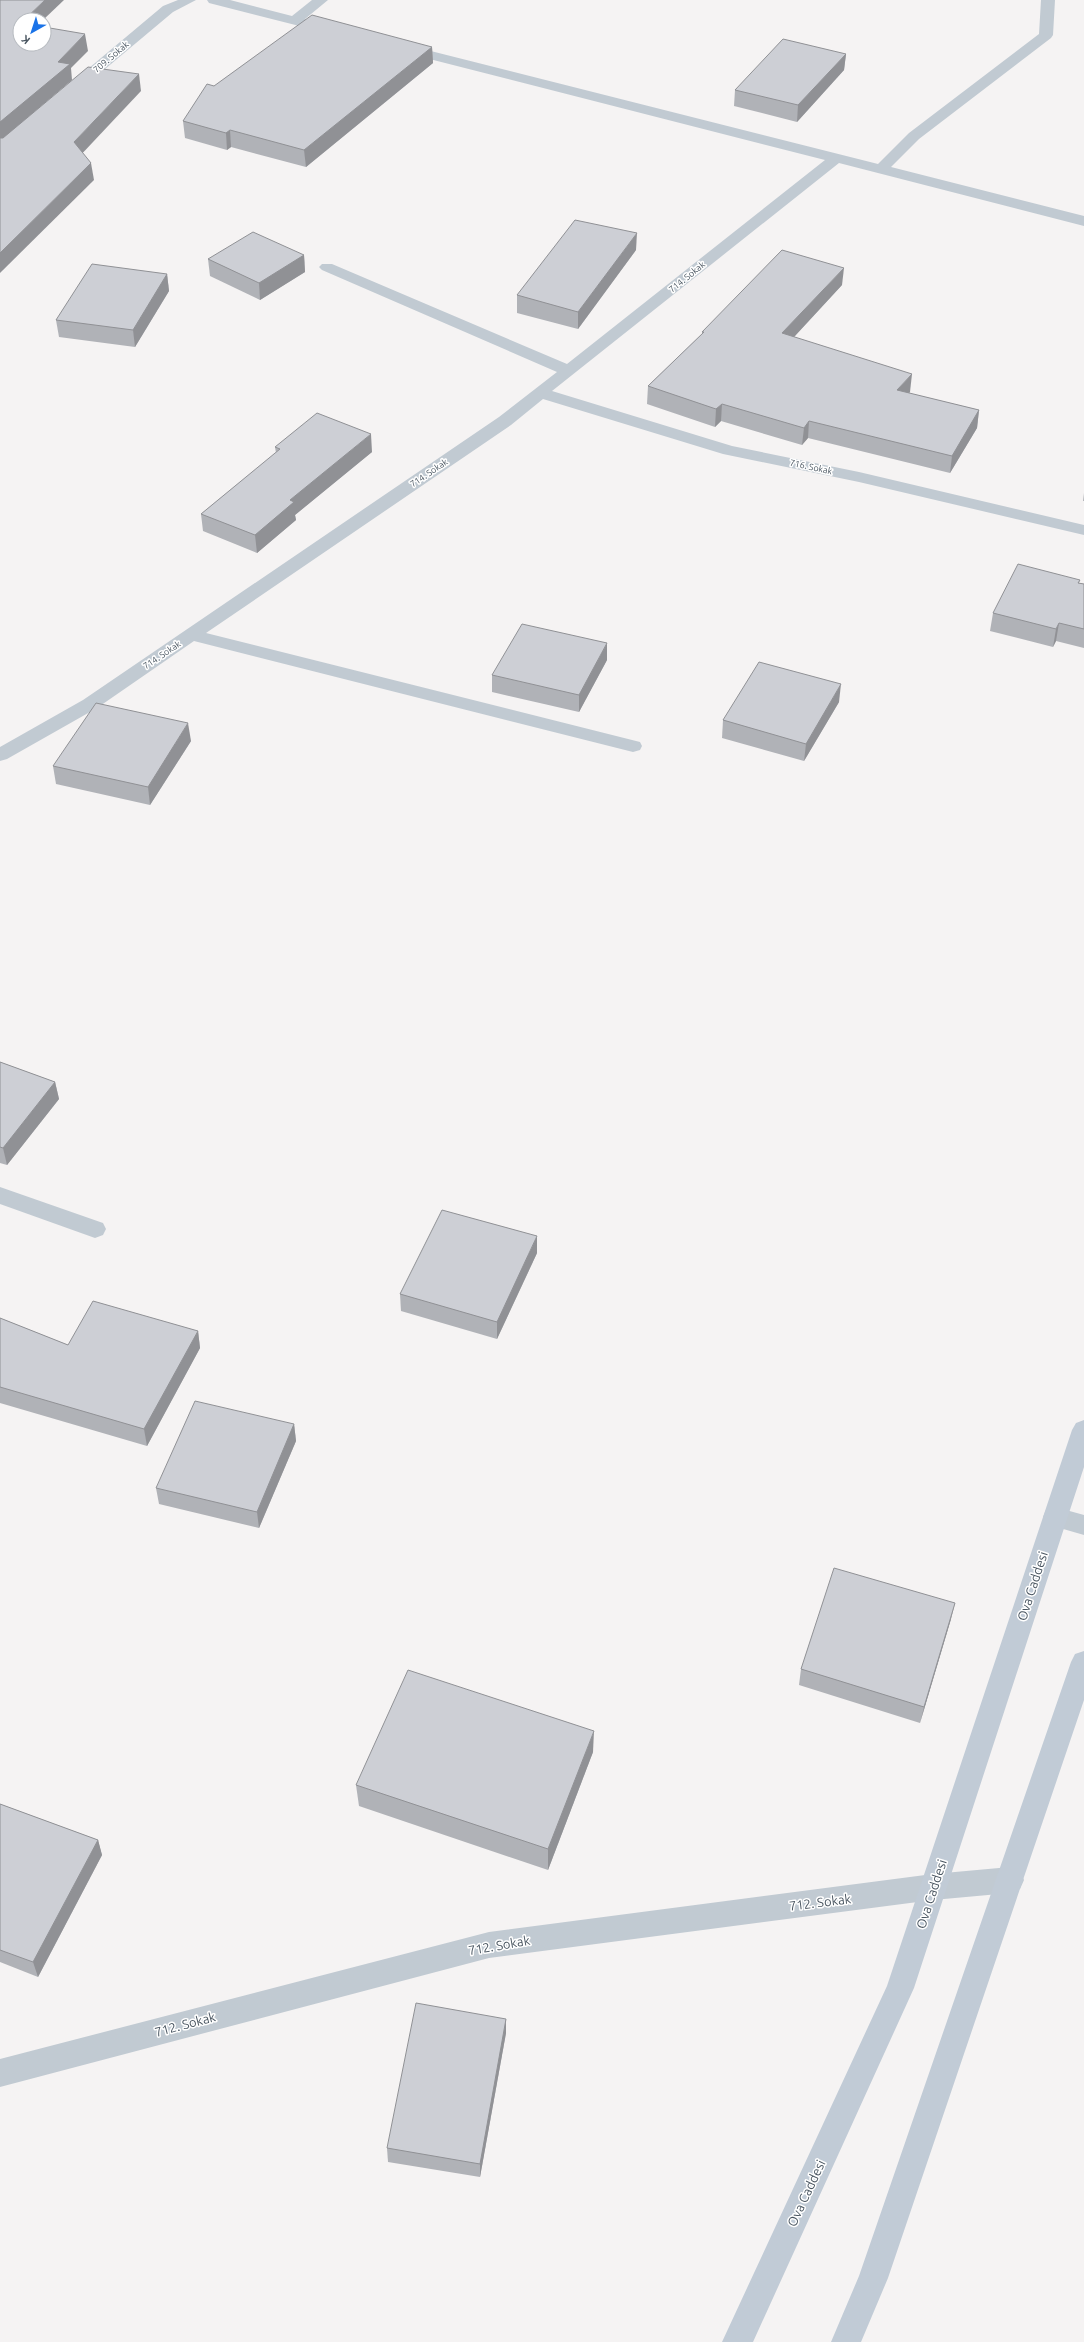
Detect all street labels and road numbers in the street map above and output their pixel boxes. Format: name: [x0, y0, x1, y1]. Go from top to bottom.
street label: 709. Sokak: [91, 39, 131, 75]
street label: 714. Sokak: [667, 259, 707, 294]
street label: 714. Sokak: [408, 457, 450, 489]
street label: 716. Sokak: [789, 458, 834, 476]
street label: 714. Sokak: [141, 639, 183, 671]
street label: Ova Caddesi: [1014, 1550, 1050, 1622]
street label: Ova Caddesi: [913, 1858, 949, 1930]
street label: 712. Sokak: [788, 1891, 852, 1913]
street label: 712. Sokak: [467, 1933, 531, 1957]
street label: 712. Sokak: [153, 2009, 217, 2039]
street label: Ova Caddesi: [784, 2157, 828, 2229]

